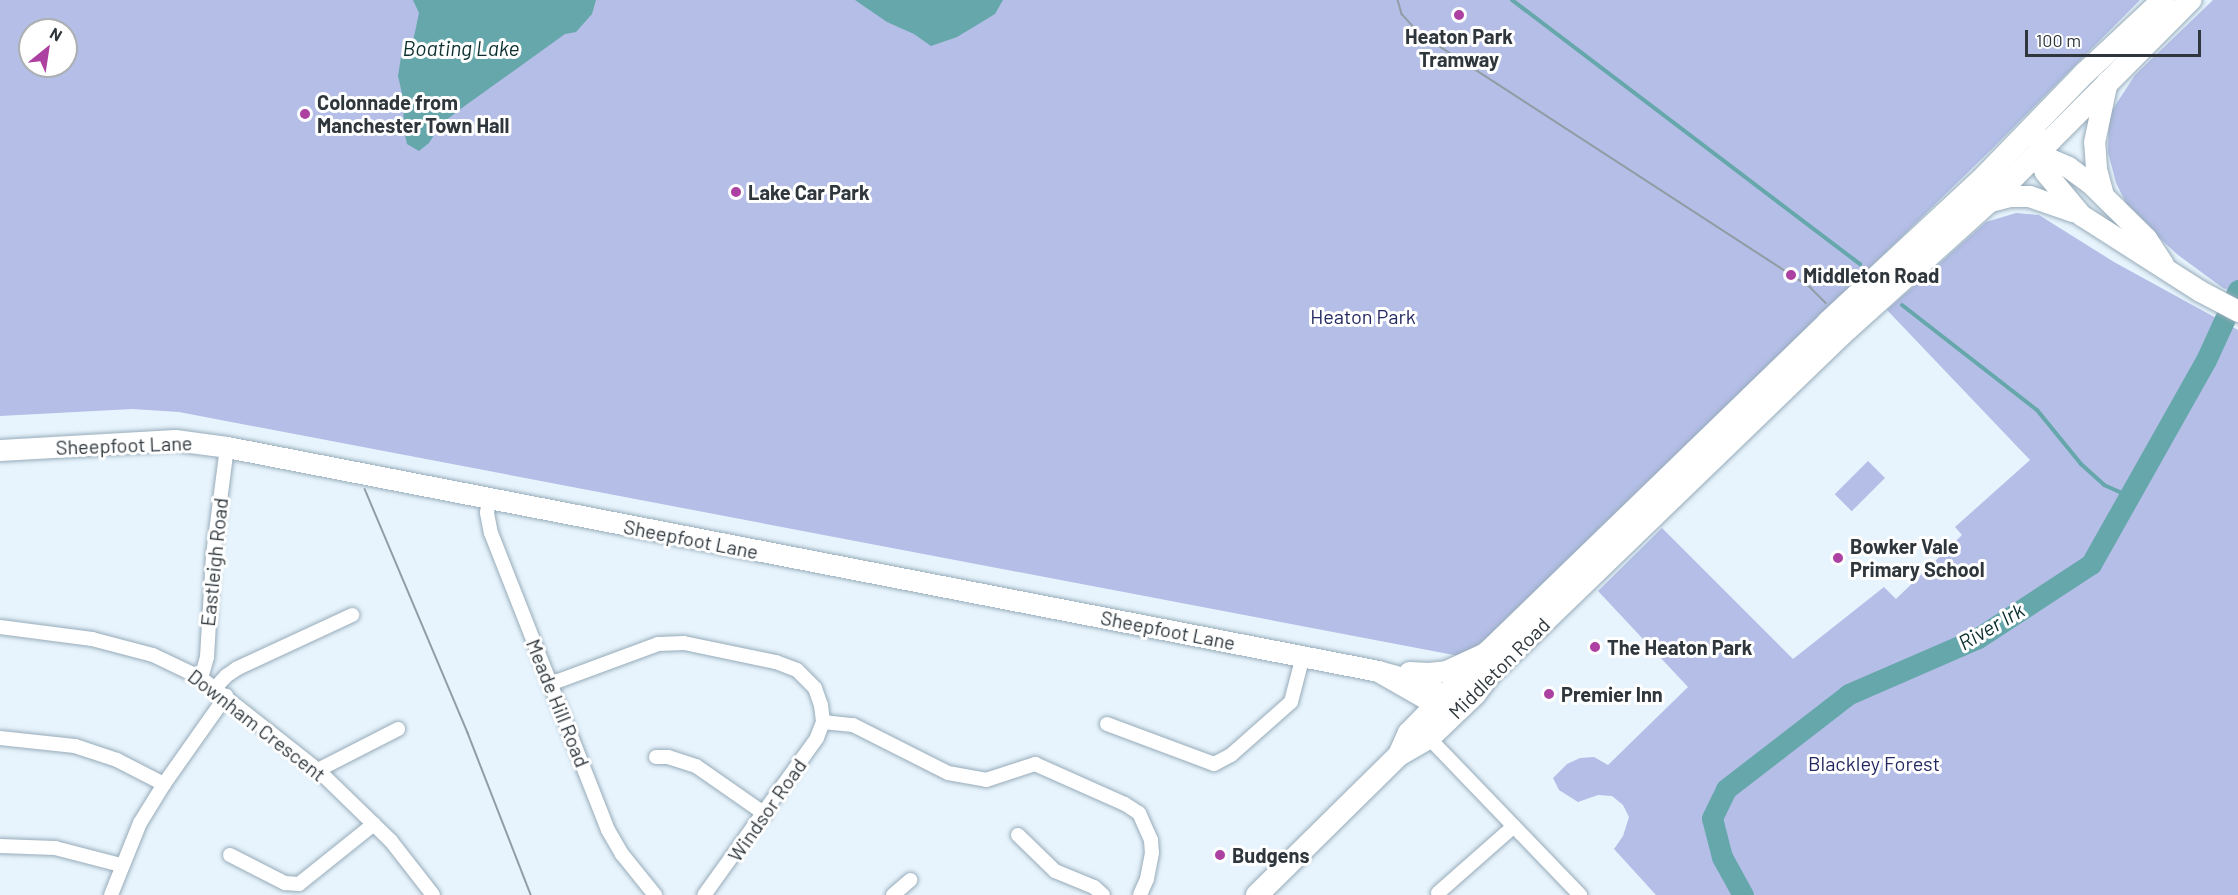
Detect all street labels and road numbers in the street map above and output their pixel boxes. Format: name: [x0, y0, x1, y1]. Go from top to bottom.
street label: Sheepfoot Lane: [55, 431, 193, 459]
street label: Eastleigh Road: [195, 496, 233, 628]
street label: Sheepfoot Lane: [622, 514, 760, 564]
street label: Sheepfoot Lane: [1099, 605, 1237, 655]
street label: Middleton Road: [1443, 612, 1555, 724]
street label: Meade Hill Road: [521, 635, 595, 771]
street label: Downham Crescent: [183, 664, 331, 786]
street label: Windsor Road: [723, 754, 811, 866]

